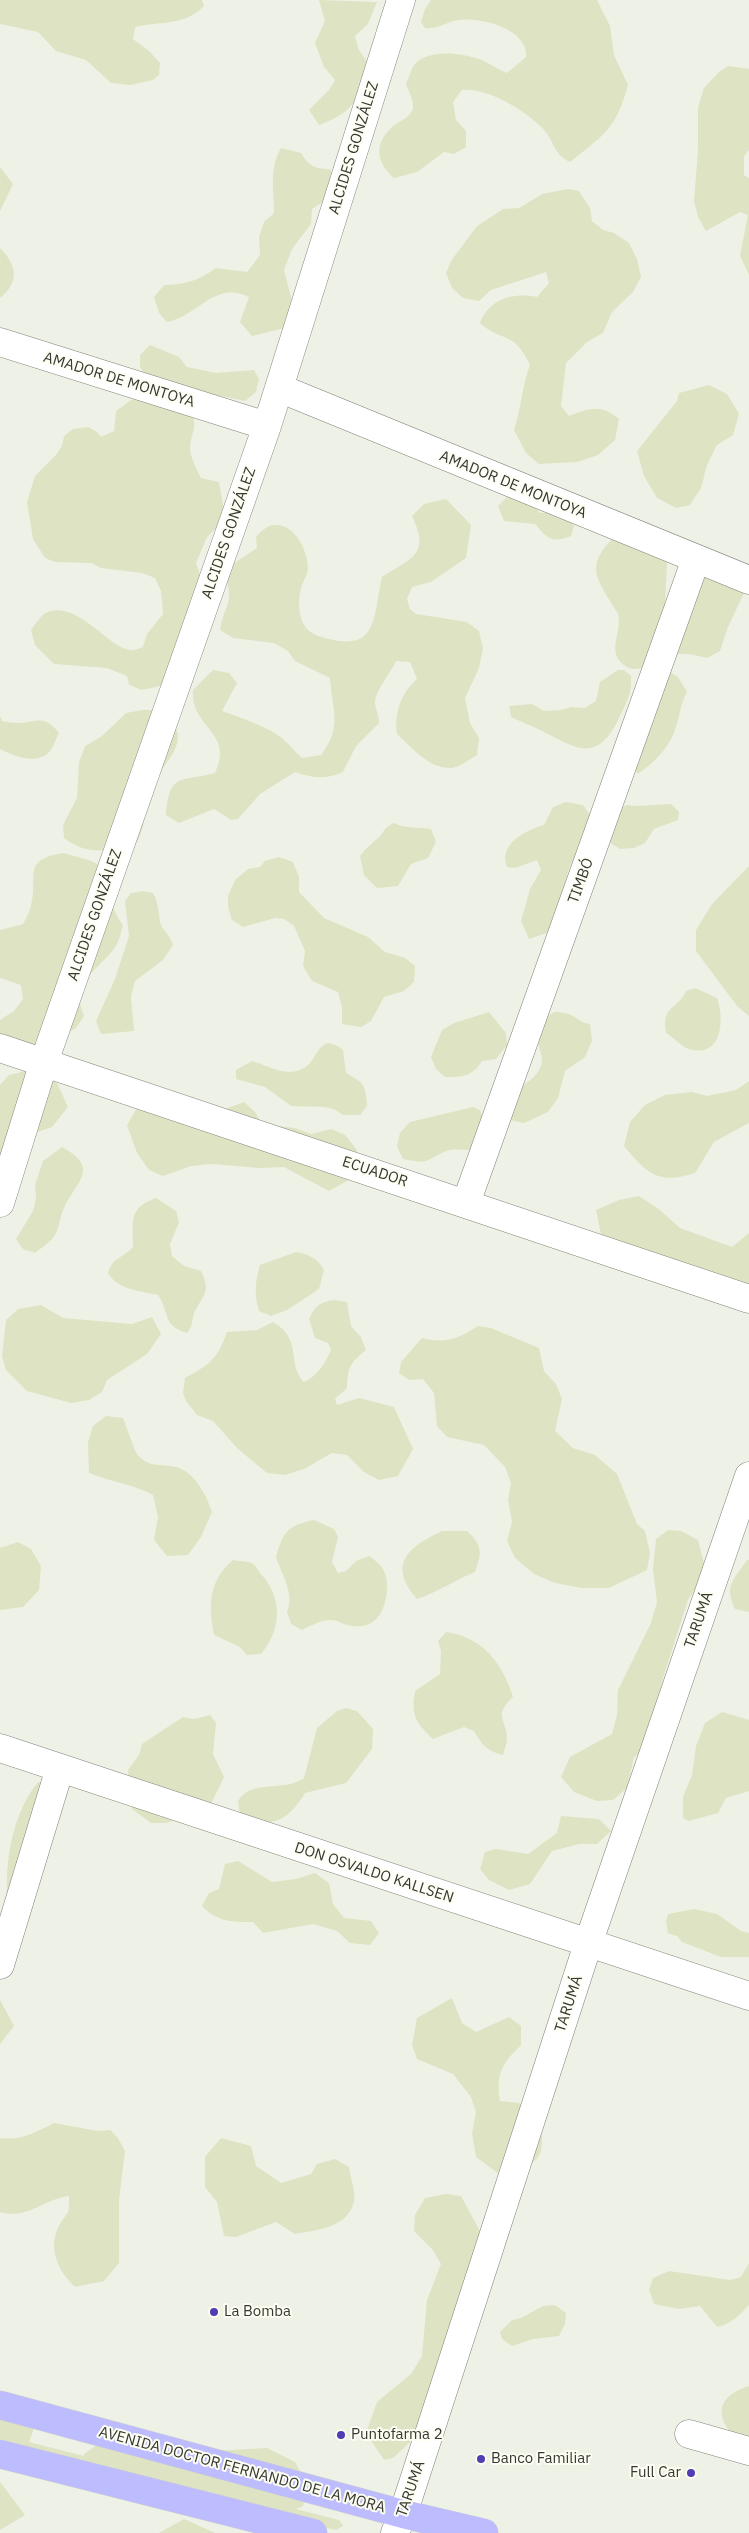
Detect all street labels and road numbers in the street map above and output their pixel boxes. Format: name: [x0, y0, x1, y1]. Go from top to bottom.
street label: ALCIDES GONZÁLEZ: [325, 79, 383, 217]
street label: AMADOR DE MONTOYA: [41, 348, 197, 412]
street label: AMADOR DE MONTOYA: [437, 447, 589, 523]
street label: ALCIDES GONZÁLEZ: [198, 465, 260, 601]
street label: ALCIDES GONZÁLEZ: [64, 847, 126, 983]
street label: TIMBÓ: [564, 856, 598, 906]
street label: ECUADOR: [340, 1153, 410, 1191]
street label: TARUMÁ: [681, 1589, 717, 1651]
street label: DON OSVALDO KALLSEN: [292, 1839, 456, 1907]
street label: TARUMÁ: [551, 1973, 587, 2035]
street label: AVENIDA DOCTOR FERNANDO DE LA MORA: [97, 2423, 387, 2517]
street label: TARUMÁ: [393, 2458, 429, 2520]

